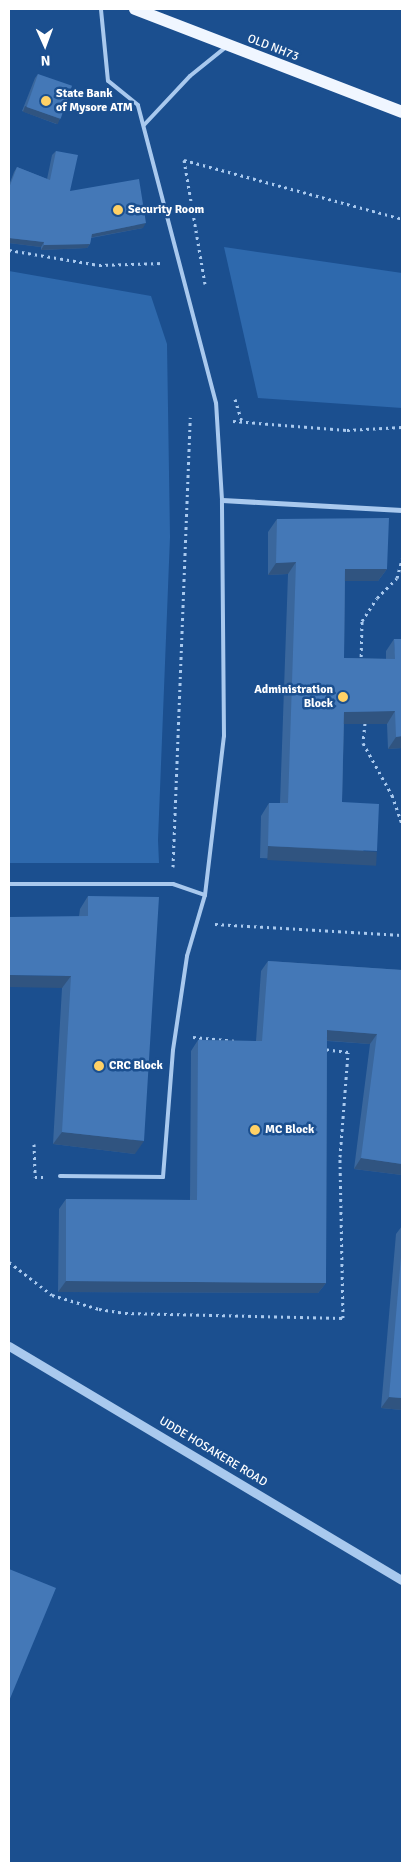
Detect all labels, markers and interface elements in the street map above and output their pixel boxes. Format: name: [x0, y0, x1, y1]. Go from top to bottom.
north arrow: [20, 20, 70, 70]
street label: OLD NH73: [245, 32, 301, 64]
text: N: [40, 52, 51, 69]
place label: State Bank of Mysore ATM: [56, 87, 133, 115]
marker: State Bank of Mysore ATM: [40, 95, 52, 107]
place label: Security Room: [128, 203, 204, 217]
marker: Security Room: [112, 204, 124, 216]
place label: Administration Block: [254, 683, 333, 711]
marker: Administration Block: [337, 691, 349, 703]
place label: CRC Block: [109, 1059, 163, 1073]
marker: CRC Block: [93, 1060, 105, 1072]
place label: MC Block: [265, 1123, 314, 1137]
marker: MC Block: [249, 1124, 261, 1136]
street label: UDDE HOSAKERE ROAD: [156, 1414, 270, 1490]

